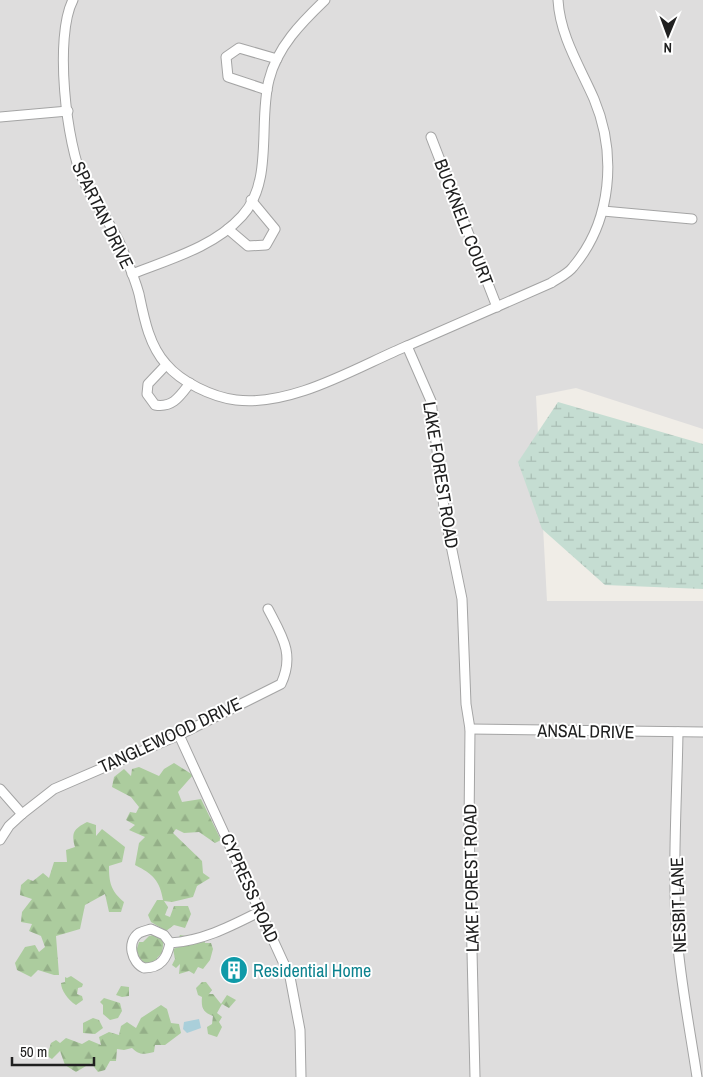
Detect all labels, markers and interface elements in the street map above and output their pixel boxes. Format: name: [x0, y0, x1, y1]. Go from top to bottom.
north arrow: [643, 10, 693, 60]
text: N: [663, 39, 672, 57]
street label: BUCKNELL COURT: [428, 155, 500, 289]
street label: SPARTAN DRIVE: [66, 157, 140, 273]
street label: LAKE FOREST ROAD: [417, 400, 465, 550]
street label: TANGLEWOOD DRIVE: [95, 691, 245, 779]
street label: ANSAL DRIVE: [536, 718, 635, 744]
street label: LAKE FOREST ROAD: [457, 804, 485, 952]
street label: CYPRESS ROAD: [215, 829, 285, 947]
street label: NESBIT LANE: [664, 857, 692, 953]
building icon: Residential Home: [219, 955, 249, 985]
place label: Residential Home: [253, 958, 371, 983]
scale bar: [12, 1034, 95, 1066]
text: 50 m: [20, 1041, 47, 1062]

